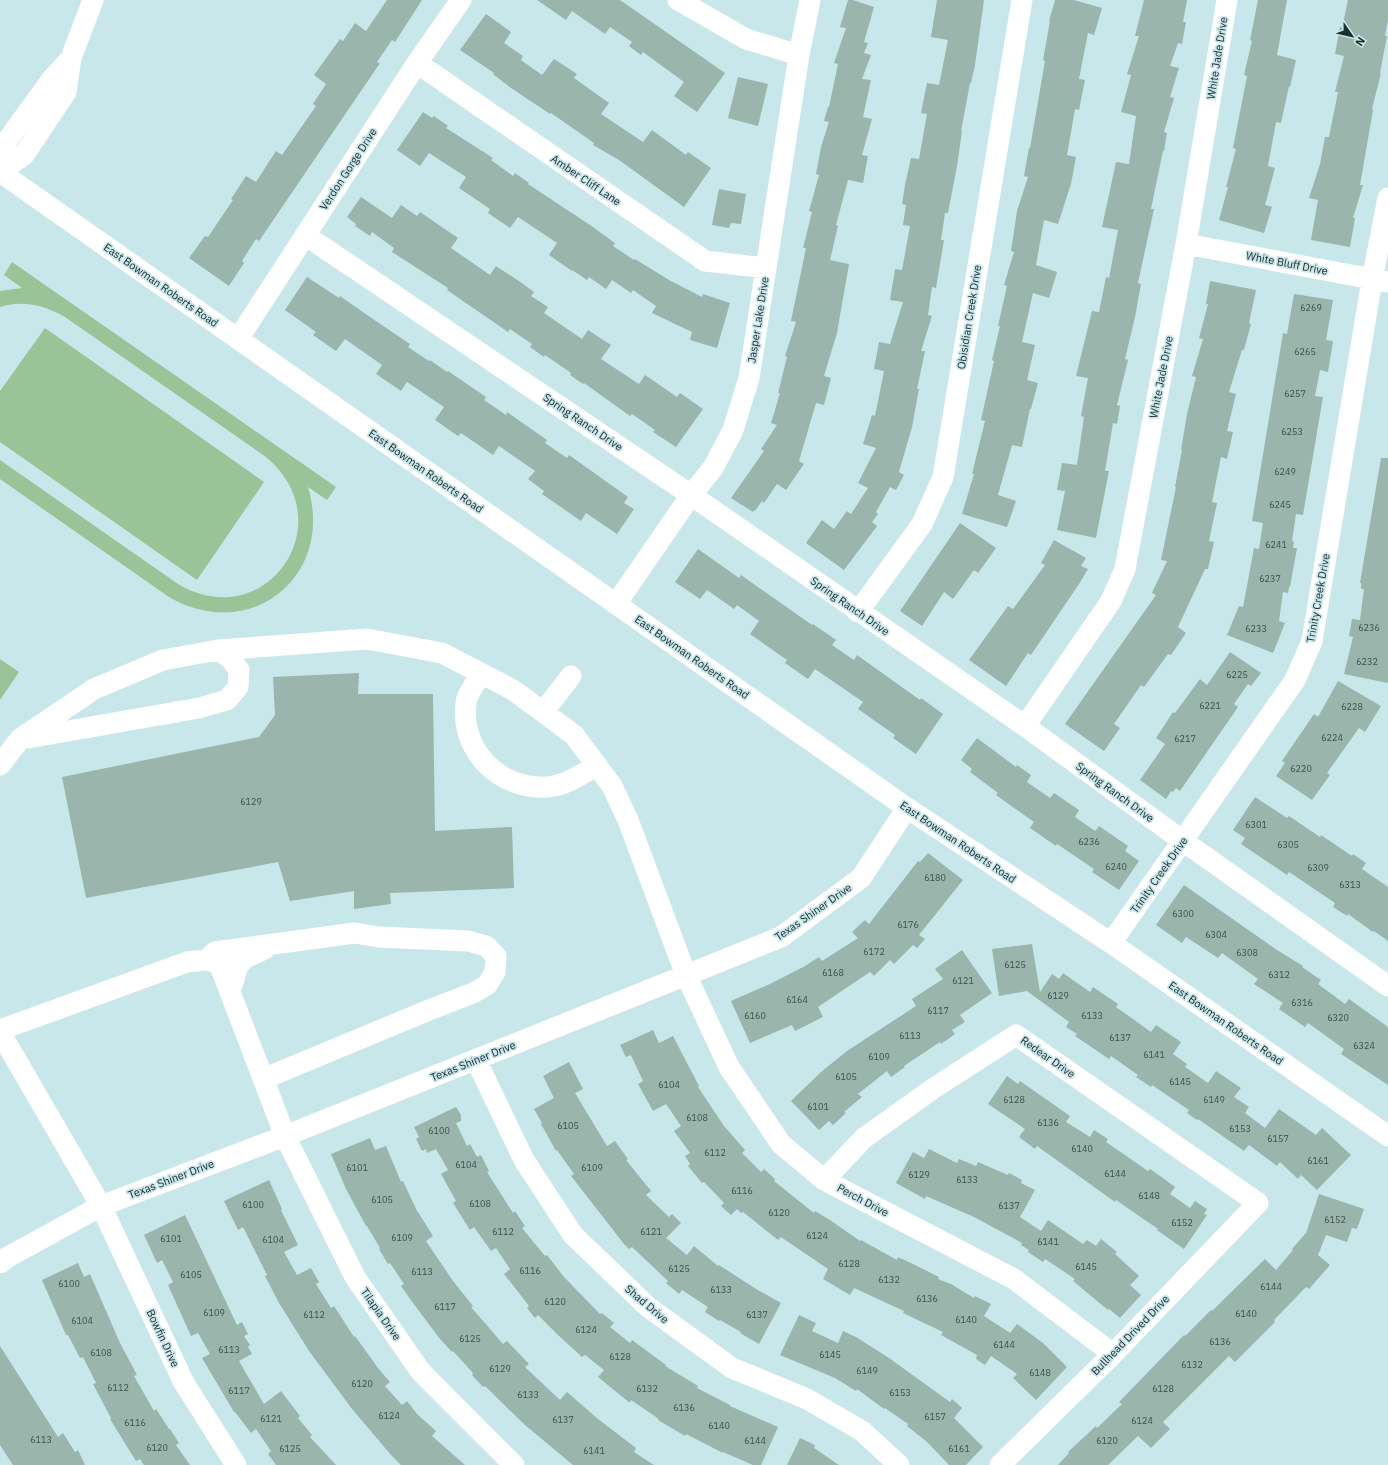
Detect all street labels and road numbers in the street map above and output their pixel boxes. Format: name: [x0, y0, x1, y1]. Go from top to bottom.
street label: White Jade Drive: [1204, 16, 1230, 100]
street label: Verdon Gorge Drive: [316, 125, 380, 213]
street label: Amber Cliff Lane: [548, 151, 624, 209]
street label: East Bowman Roberts Road: [101, 240, 221, 330]
street label: White Bluff Drive: [1245, 248, 1329, 278]
street label: Obisidian Creek Drive: [954, 264, 984, 370]
street label: Jasper Lake Drive: [744, 276, 772, 364]
street label: White Jade Drive: [1146, 335, 1176, 419]
street label: Spring Ranch Drive: [540, 390, 626, 454]
street label: East Bowman Roberts Road: [366, 426, 486, 516]
street label: Trinity Creek Drive: [1303, 552, 1333, 644]
street label: Spring Ranch Drive: [808, 574, 892, 638]
street label: East Bowman Roberts Road: [632, 612, 752, 702]
street label: Spring Ranch Drive: [1073, 759, 1157, 825]
street label: East Bowman Roberts Road: [897, 798, 1019, 886]
street label: Trinity Creek Drive: [1127, 834, 1191, 916]
street label: Texas Shiner Drive: [772, 880, 854, 944]
street label: East Bowman Roberts Road: [1166, 978, 1286, 1068]
street label: Redear Drive: [1018, 1033, 1078, 1081]
street label: Texas Shiner Drive: [428, 1038, 518, 1084]
street label: Texas Shiner Drive: [126, 1156, 216, 1202]
street label: Perch Drive: [835, 1181, 891, 1219]
street label: Shad Drive: [622, 1282, 672, 1326]
street label: Tilapia Drive: [358, 1285, 404, 1343]
street label: Bullhead Drived Drive: [1088, 1292, 1172, 1378]
street label: Bowfin Drive: [143, 1307, 183, 1369]

